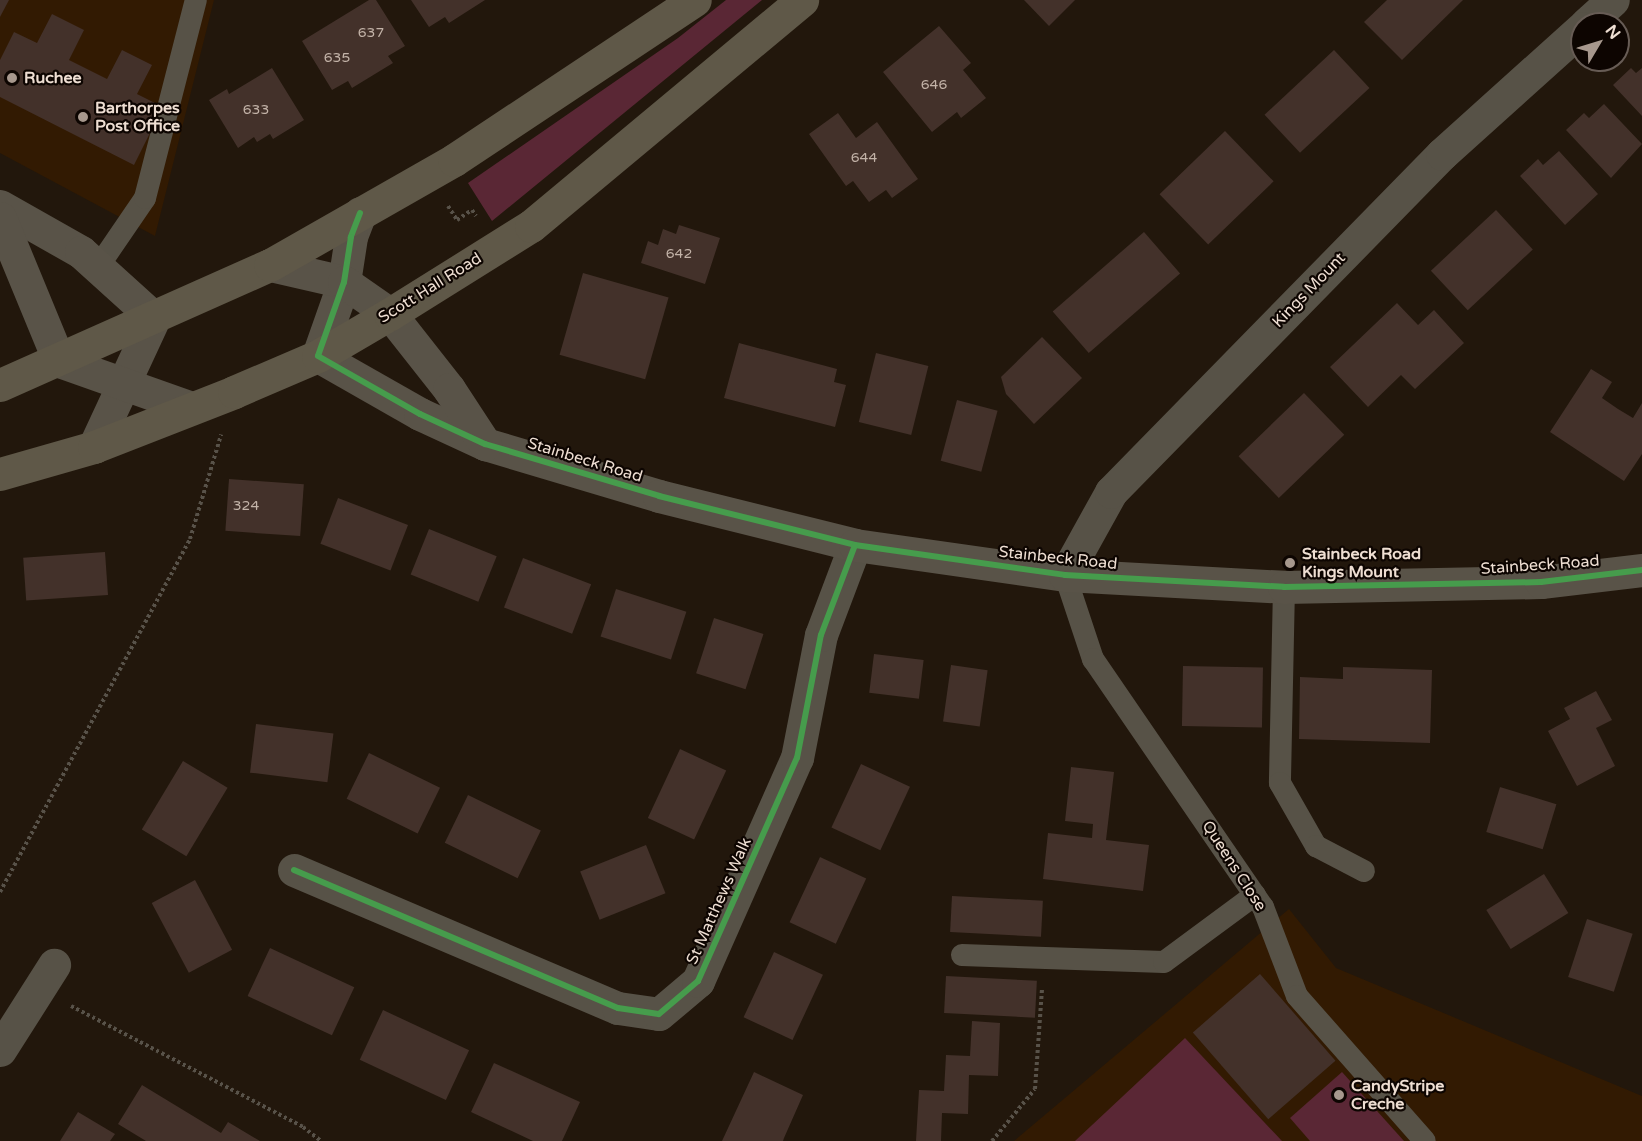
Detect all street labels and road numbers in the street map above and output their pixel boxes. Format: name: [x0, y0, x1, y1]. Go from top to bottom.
street label: Scott Hall Road: [375, 249, 485, 327]
street label: Kings Mount: [1268, 249, 1350, 331]
street label: Stainbeck Road: [525, 433, 645, 487]
street label: Stainbeck Road: [998, 542, 1118, 574]
street label: Stainbeck Road: [1480, 551, 1600, 579]
street label: Queens Close: [1198, 817, 1270, 915]
street label: St Matthews Walk: [682, 835, 756, 967]

